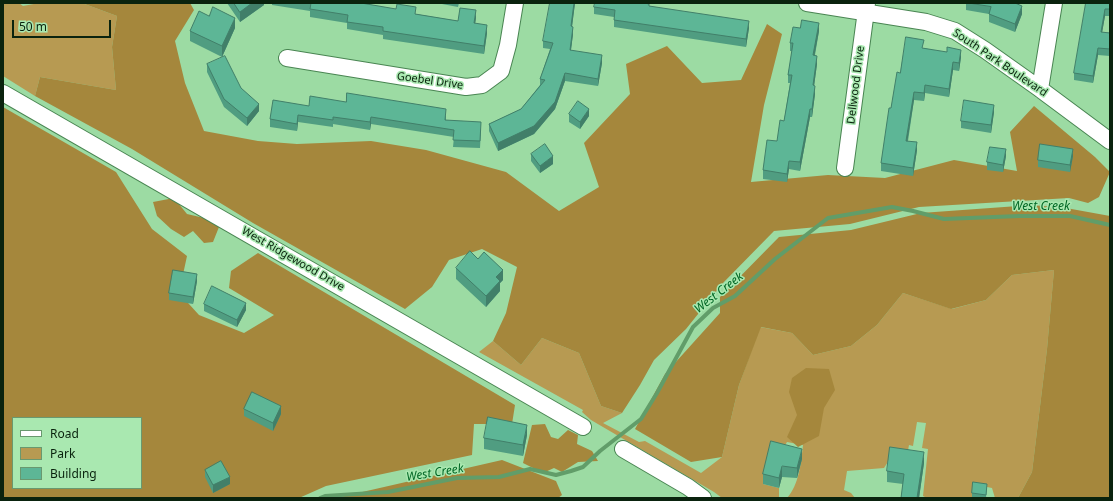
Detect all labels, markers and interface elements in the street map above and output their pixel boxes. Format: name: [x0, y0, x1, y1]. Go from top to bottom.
scale bar: [14, 12, 113, 38]
text: 50 m: [19, 18, 47, 35]
street label: South Park Boulevard: [950, 26, 1050, 100]
street label: Dellwood Drive: [845, 45, 867, 125]
street label: Goebel Drive: [396, 70, 464, 92]
water label: West Creek: [1012, 200, 1070, 214]
street label: West Ridgewood Drive: [239, 224, 347, 294]
water label: West Creek: [692, 270, 746, 316]
legend: [12, 417, 142, 489]
text: Road: [50, 425, 79, 442]
text: Park: [50, 445, 75, 462]
water label: West Creek: [405, 461, 465, 485]
text: Building: [50, 465, 97, 482]

